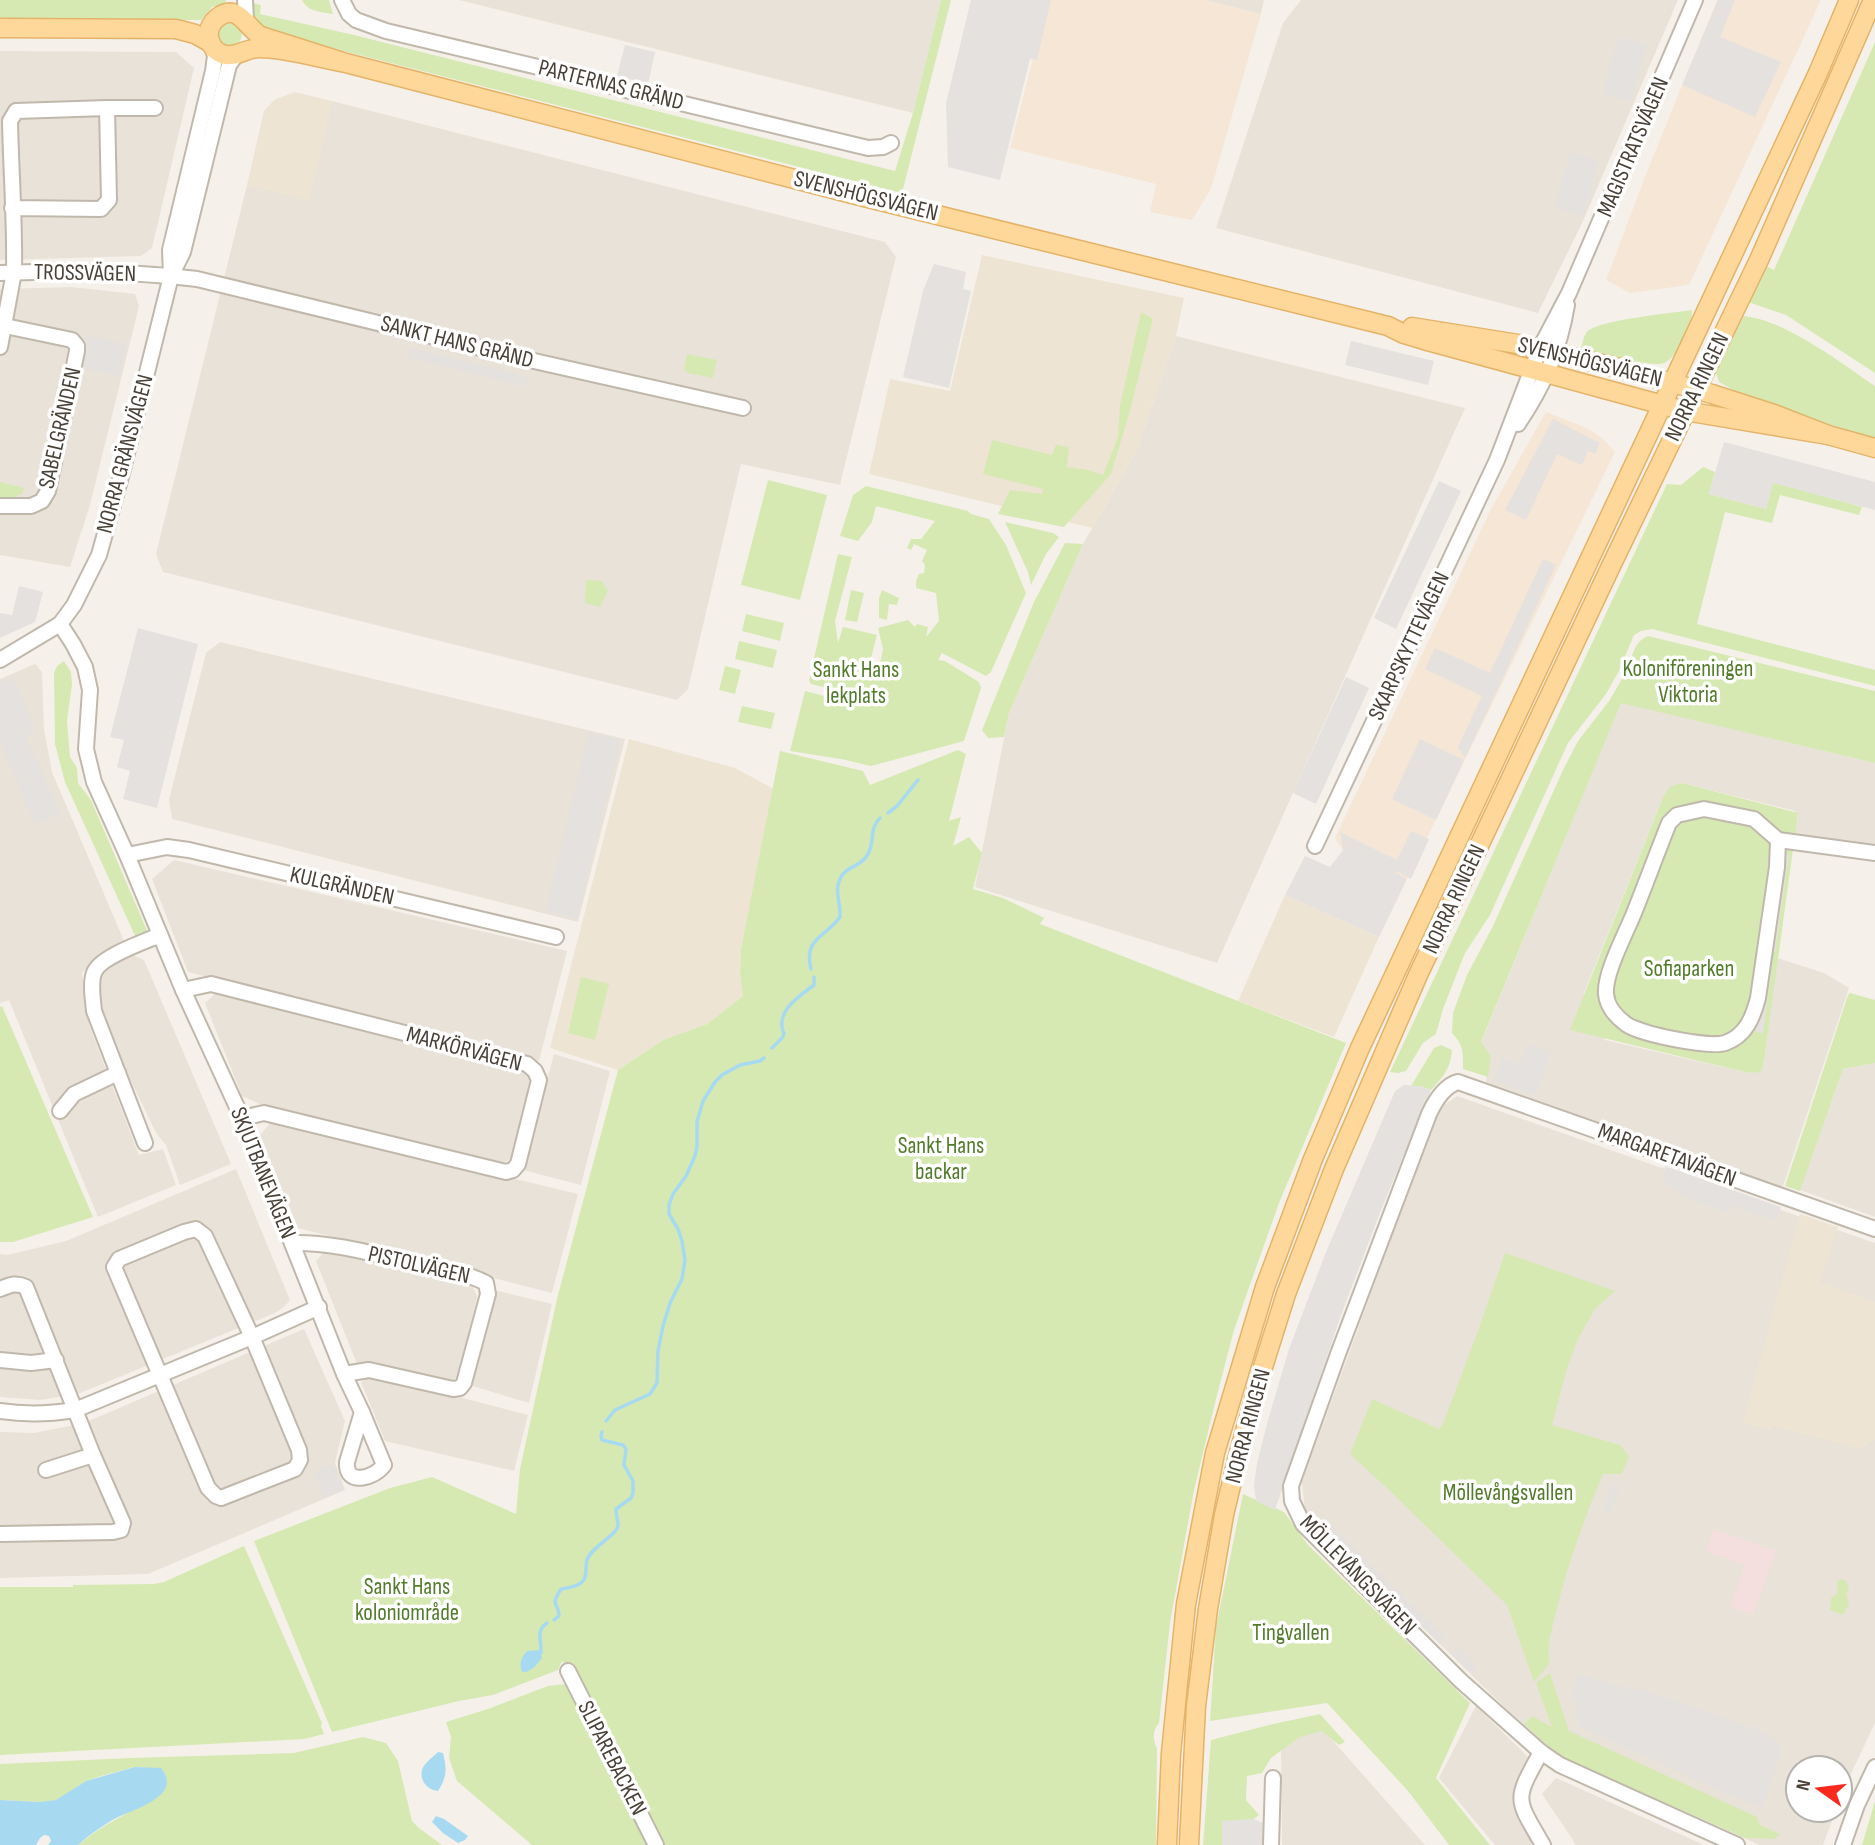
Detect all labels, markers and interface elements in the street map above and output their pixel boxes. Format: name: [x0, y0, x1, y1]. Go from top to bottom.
street label: PARTERNAS GRÄND: [535, 53, 687, 117]
street label: MAGISTRATSVÄGEN: [1591, 73, 1675, 221]
street label: SVENSHÖGSVÄGEN: [791, 165, 941, 227]
street label: TROSSVÄGEN: [34, 258, 136, 288]
street label: SANKT HANS GRÄND: [378, 309, 536, 375]
street label: NORRA RINGEN: [1659, 328, 1735, 446]
street label: SVENSHÖGSVÄGEN: [1515, 331, 1665, 393]
street label: SABELGRÄNDEN: [32, 365, 88, 491]
street label: NORRA GRÄNSVÄGEN: [90, 372, 160, 536]
street label: SKARPSKYTTEVÄGEN: [1362, 567, 1456, 725]
park label: Koloniföreningen Viktoria: [1623, 655, 1753, 709]
park label: Sankt Hans lekplats: [813, 656, 899, 710]
street label: NORRA RINGEN: [1417, 840, 1491, 958]
street label: KULGRÄNDEN: [287, 860, 397, 912]
park label: Sofiaparken: [1644, 955, 1734, 983]
street label: MARKÖRVÄGEN: [403, 1020, 525, 1078]
street label: SKJUTBANEVÄGEN: [224, 1103, 302, 1243]
street label: MARGARETAVÄGEN: [1594, 1117, 1740, 1193]
park label: Sankt Hans backar: [898, 1132, 984, 1186]
street label: PISTOLVÄGEN: [365, 1240, 473, 1290]
street label: NORRA RINGEN: [1219, 1366, 1277, 1486]
park label: Möllevångsvallen: [1443, 1479, 1573, 1507]
street label: MÖLLEVÅNGSVÄGEN: [1294, 1509, 1422, 1641]
park label: Sankt Hans koloniområde: [355, 1573, 459, 1627]
park label: Tingvallen: [1252, 1619, 1330, 1647]
street label: SLIPAREBACKEN: [571, 1696, 653, 1820]
north arrow: [1784, 1754, 1854, 1824]
text: N: [1792, 1778, 1816, 1793]

